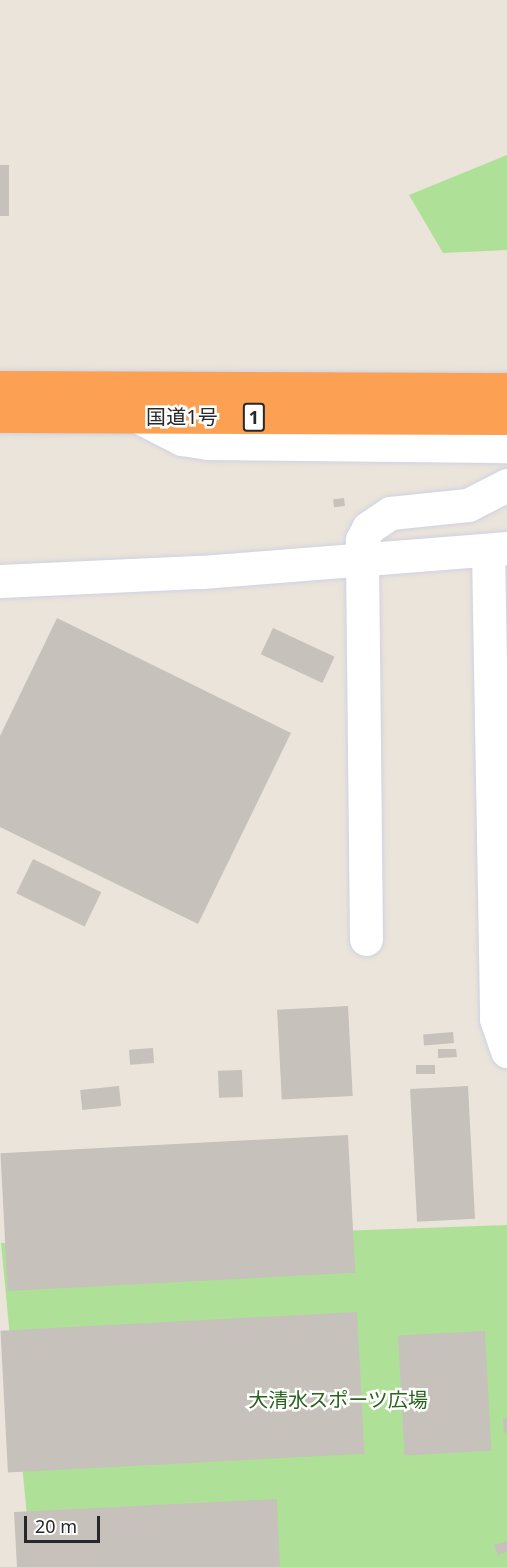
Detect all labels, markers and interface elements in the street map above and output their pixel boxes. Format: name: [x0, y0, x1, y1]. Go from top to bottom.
road number: 1: [242, 402, 266, 432]
street label: 国道1号: [146, 404, 218, 428]
park label: 大清水スポーツ広場: [248, 1387, 428, 1411]
scale bar: [27, 1504, 104, 1542]
text: 20 m: [35, 1514, 77, 1538]

